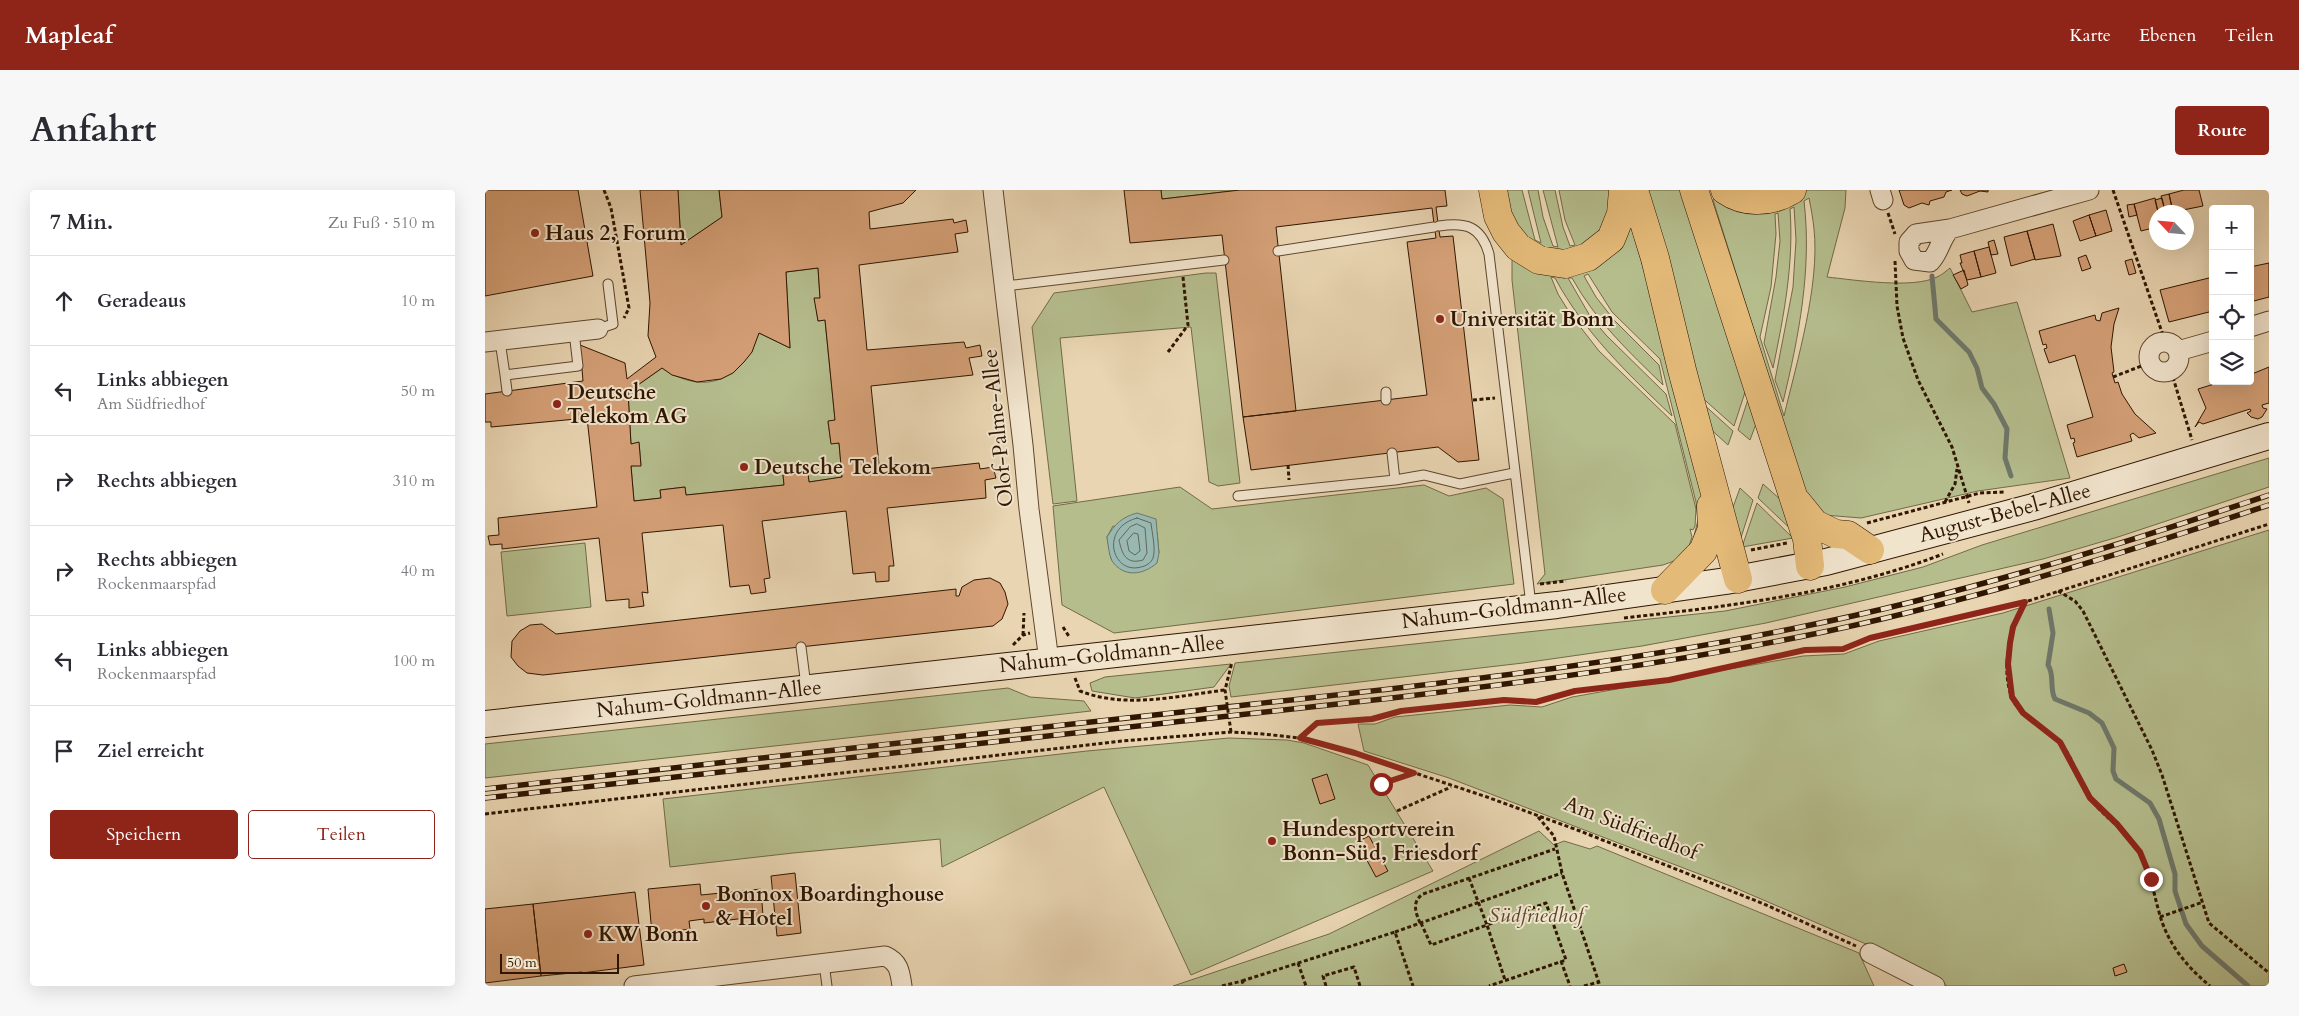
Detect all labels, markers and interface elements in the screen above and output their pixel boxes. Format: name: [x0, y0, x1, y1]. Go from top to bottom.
text: Mapleaf: [25, 19, 113, 52]
text: Karte: [2069, 23, 2111, 48]
text: Ebenen: [2139, 23, 2197, 48]
text: Teilen: [2225, 23, 2274, 48]
text: Anfahrt: [30, 106, 156, 154]
button: Route: [2175, 106, 2269, 155]
north arrow: [2149, 205, 2194, 250]
map controls: [2209, 205, 2254, 385]
button: +: [2209, 205, 2254, 250]
text: 7 Min.: [50, 208, 113, 237]
text: Zu Fuß · 510 m: [328, 212, 435, 234]
place label: Haus 2, Forum: [545, 219, 687, 248]
marker: Haus 2, Forum: [529, 227, 541, 239]
button: −: [2209, 250, 2254, 295]
icon: ahead: [50, 287, 78, 315]
text: Geradeaus: [97, 288, 186, 314]
text: 10 m: [401, 290, 435, 312]
button: locate: [2209, 295, 2254, 340]
place label: Universität Bonn: [1450, 305, 1615, 334]
marker: Universität Bonn: [1434, 313, 1446, 325]
button: layers: [2209, 340, 2254, 385]
street label: Olof-Palme-Allee: [975, 348, 1021, 508]
text: Links abbiegen: [97, 367, 229, 393]
icon: left: [50, 377, 78, 405]
place label: Deutsche Telekom AG: [567, 378, 687, 431]
text: 50 m: [401, 380, 435, 402]
text: Am Südfriedhof: [97, 393, 205, 415]
marker: Deutsche Telekom AG: [551, 398, 563, 410]
place label: Deutsche Telekom: [754, 453, 932, 482]
marker: Deutsche Telekom: [738, 461, 750, 473]
icon: right: [50, 467, 78, 495]
text: Rechts abbiegen: [97, 468, 238, 494]
text: 310 m: [393, 470, 435, 492]
street label: August-Bebel-Allee: [1916, 476, 2094, 550]
text: Rechts abbiegen: [97, 547, 238, 573]
icon: right: [50, 557, 78, 585]
text: 40 m: [401, 560, 435, 582]
text: Rockenmaarspfad: [97, 573, 216, 595]
street label: Nahum-Goldmann-Allee: [1400, 580, 1628, 636]
street label: Nahum-Goldmann-Allee: [998, 628, 1226, 680]
text: Links abbiegen: [97, 637, 229, 663]
icon: left: [50, 647, 78, 675]
text: 100 m: [393, 650, 435, 672]
text: Rockenmaarspfad: [97, 663, 216, 685]
street label: Nahum-Goldmann-Allee: [595, 673, 823, 725]
icon: arrive: [50, 737, 78, 765]
text: Ziel erreicht: [97, 738, 204, 764]
route start: [1370, 773, 1393, 796]
street label: Am Südfriedhof: [1560, 789, 1706, 868]
button: Speichern: [50, 810, 238, 859]
button: Teilen: [248, 810, 435, 859]
place label: Hundesportverein Bonn-Süd, Friesdorf: [1282, 815, 1481, 868]
marker: Hundesportverein Bonn-Süd, Friesdorf: [1266, 835, 1278, 847]
route end: [2140, 868, 2163, 891]
place label: Bonnox Boardinghouse & Hotel: [716, 880, 944, 933]
marker: Bonnox Boardinghouse & Hotel: [700, 900, 712, 912]
park label: Südfriedhof: [1488, 901, 1589, 930]
place label: KW Bonn: [598, 920, 699, 949]
marker: KW Bonn: [582, 928, 594, 940]
scale bar: [500, 951, 619, 974]
text: 50 m: [507, 953, 537, 972]

